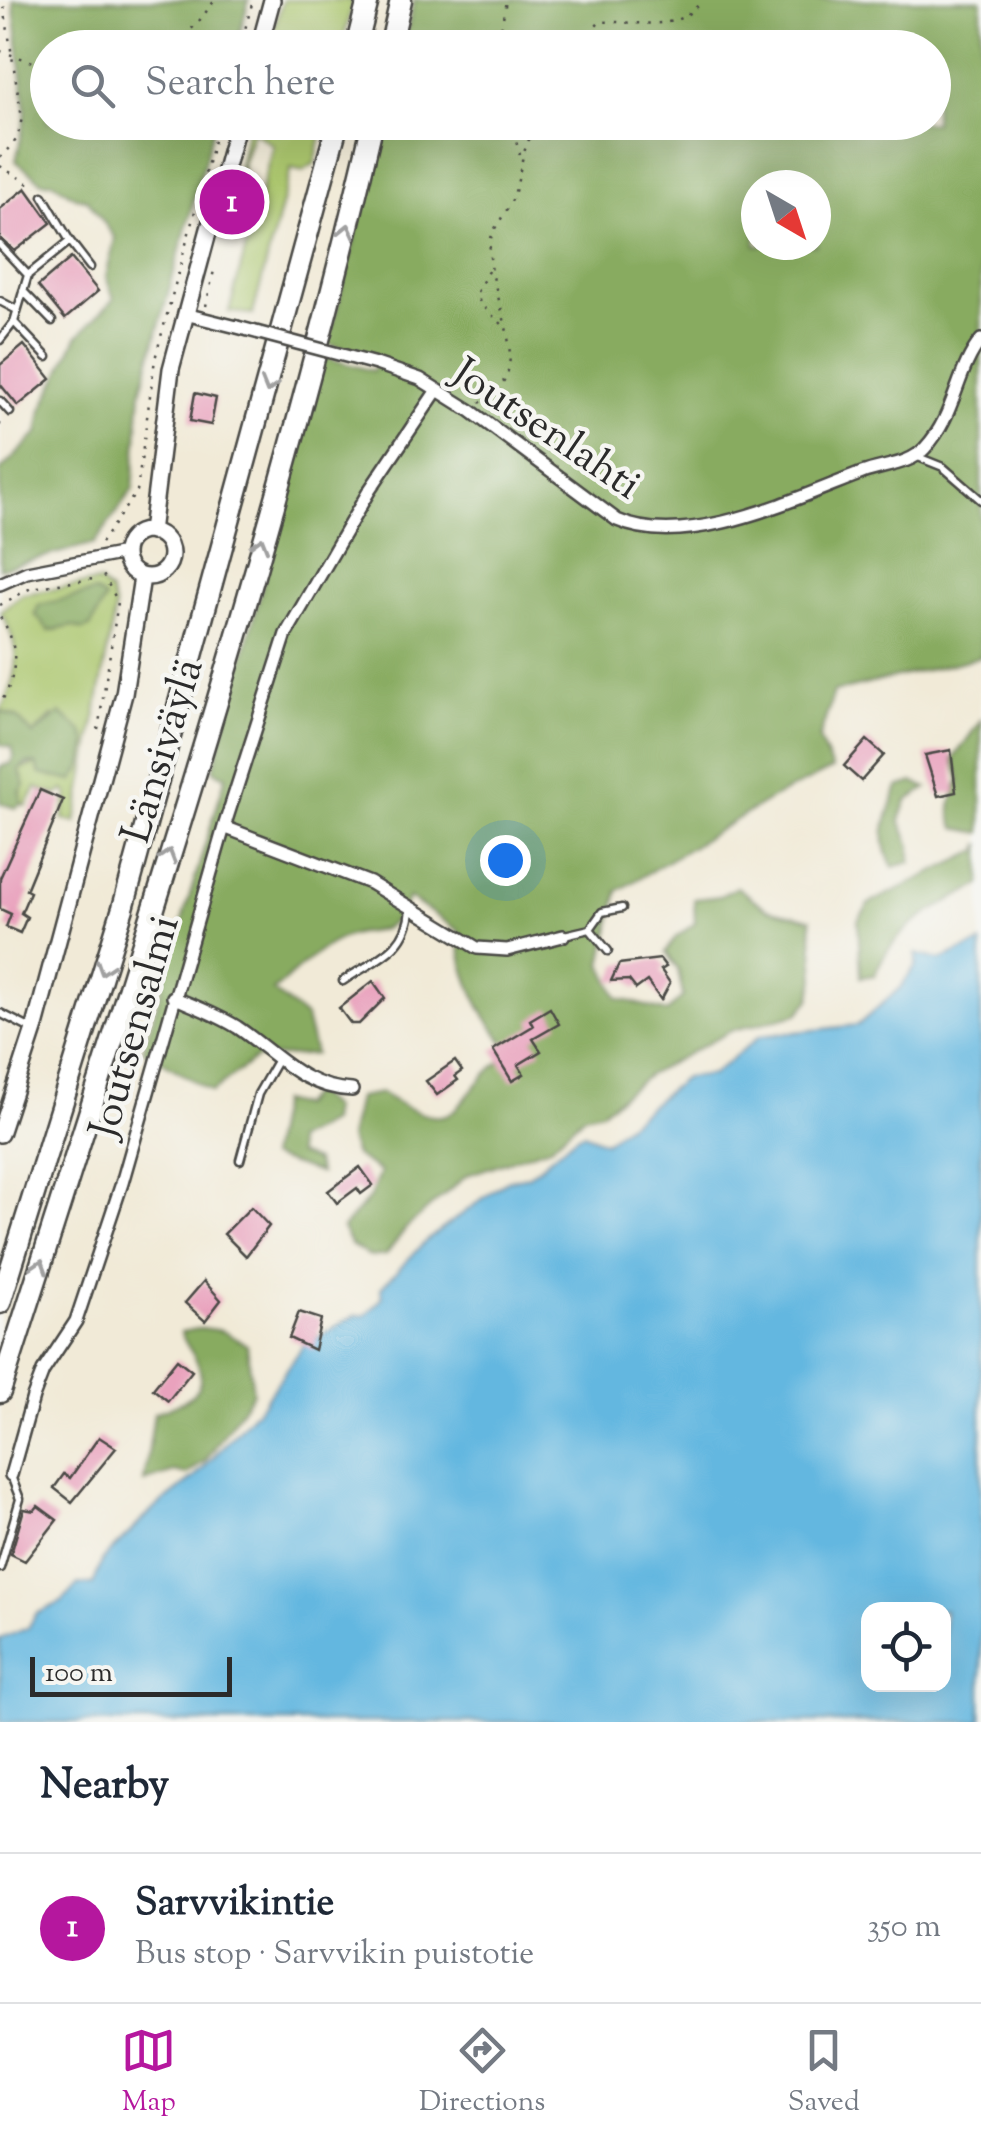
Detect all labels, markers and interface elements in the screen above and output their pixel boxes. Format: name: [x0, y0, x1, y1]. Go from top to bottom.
search box: [30, 30, 951, 140]
icon: search: [65, 58, 120, 113]
text: Search here: [145, 58, 336, 112]
pin: 1: [200, 164, 264, 240]
north arrow: [741, 170, 831, 260]
one-way arrow: [335, 223, 356, 240]
street label: Joutsenlahti: [437, 345, 652, 516]
one-way arrow: [259, 377, 280, 394]
one-way arrow: [248, 536, 269, 553]
street label: Länsiväylä: [108, 652, 221, 851]
your location: [480, 835, 531, 886]
one-way arrow: [156, 848, 177, 865]
street label: Joutsensalmi: [76, 909, 197, 1148]
one-way arrow: [95, 959, 115, 976]
one-way arrow: [29, 1258, 49, 1275]
map controls: [861, 1602, 951, 1692]
button: locate: [861, 1602, 951, 1692]
scale bar: [30, 1652, 232, 1696]
text: 100 m: [45, 1654, 113, 1694]
text: Nearby: [40, 1757, 169, 1817]
text: Sarvvikintie: [135, 1878, 334, 1932]
text: 1: [67, 1905, 78, 1951]
text: 350 m: [867, 1905, 941, 1951]
text: Bus stop · Sarvvikin puistotie: [135, 1932, 534, 1978]
tab: Map: [121, 2023, 176, 2123]
tab: Directions: [419, 2023, 545, 2123]
tab: Saved: [788, 2023, 860, 2123]

